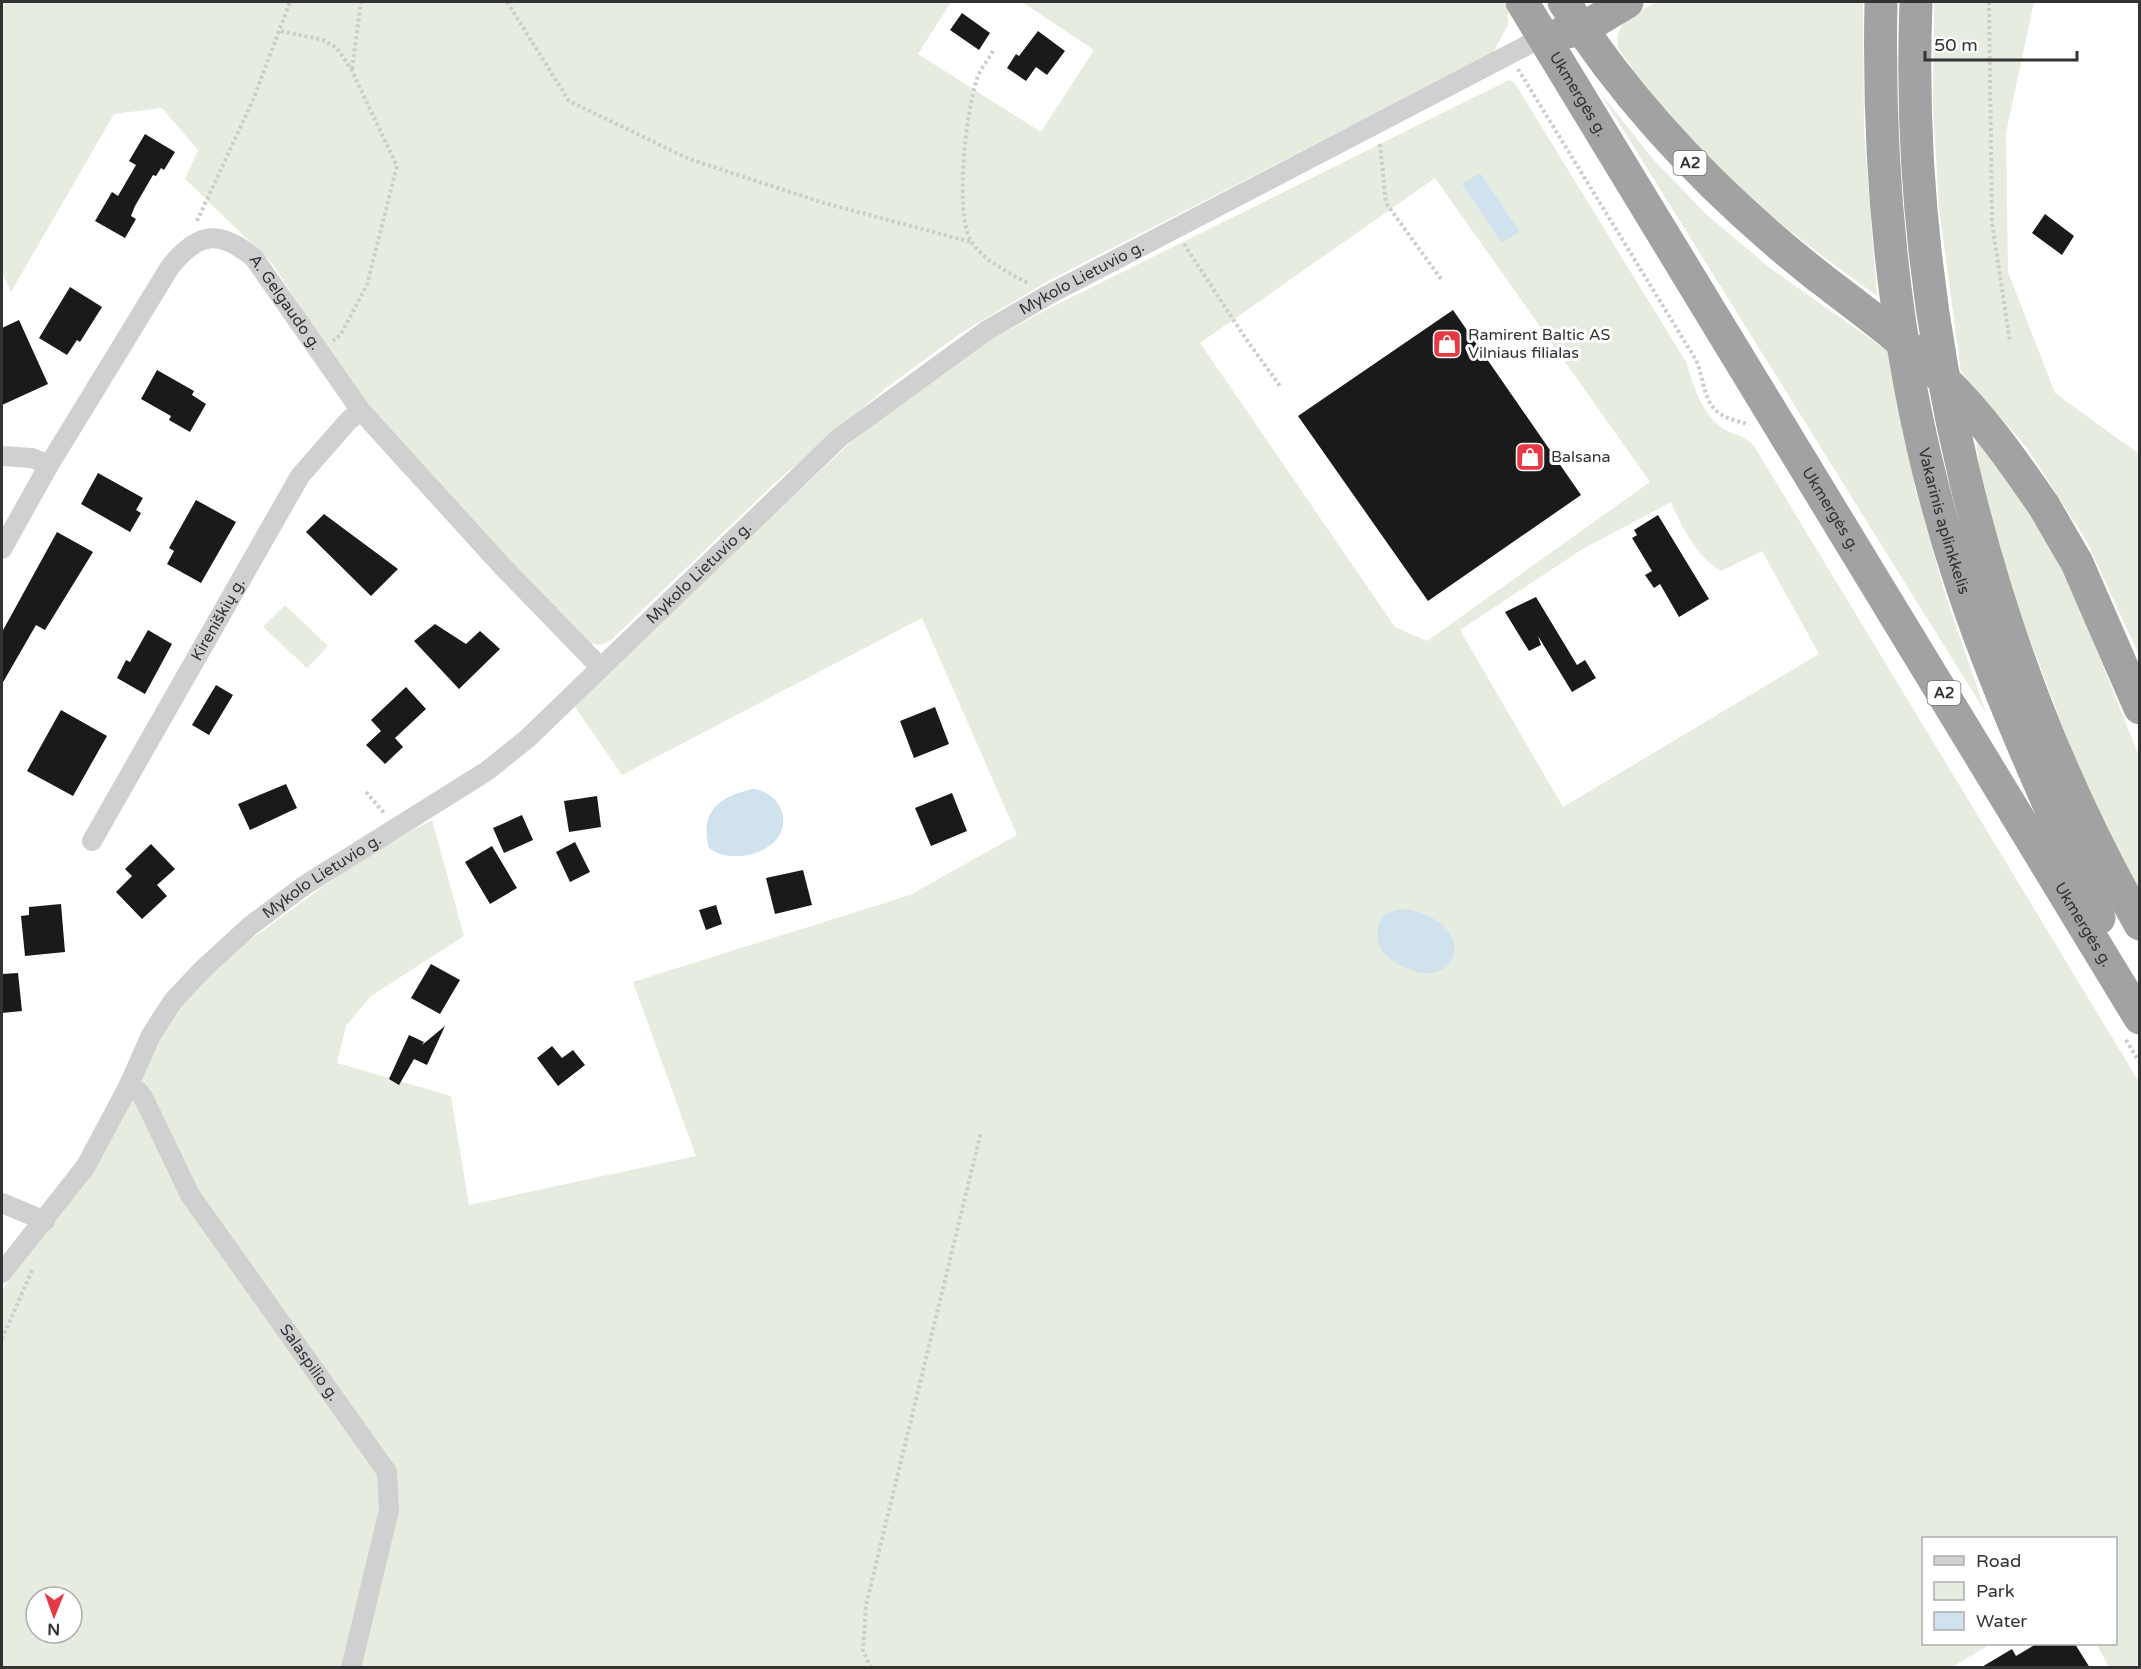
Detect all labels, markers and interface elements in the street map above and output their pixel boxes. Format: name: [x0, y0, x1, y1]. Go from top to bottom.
scale bar: [1925, 24, 2076, 62]
text: 50 m: [1934, 34, 1978, 56]
street label: Ukmergės g.: [1545, 48, 1612, 140]
road number: A2: [1674, 151, 1706, 175]
street label: Mykolo Lietuvio g.: [1016, 236, 1148, 319]
street label: A. Gelgaudo g.: [245, 250, 325, 354]
place label: Ramirent Baltic AS Vilniaus filialas: [1468, 325, 1611, 363]
shop icon: Ramirent Baltic AS Vilniaus filialas: [1431, 328, 1463, 360]
shop icon: Balsana: [1514, 441, 1546, 473]
street label: Vakarinis aplinkkelis: [1914, 446, 1974, 597]
place label: Balsana: [1551, 447, 1610, 467]
street label: Ukmergės g.: [1797, 463, 1864, 556]
street label: Mykolo Lietuvio g.: [642, 518, 756, 628]
street label: Kireniškių g.: [187, 575, 250, 664]
road number: A2: [1928, 681, 1960, 705]
street label: Mykolo Lietuvio g.: [259, 830, 385, 923]
street label: Ukmergės g.: [2050, 879, 2117, 971]
street label: Salaspilio g.: [275, 1320, 343, 1405]
legend: [1922, 1537, 2117, 1645]
text: Road: [1976, 1550, 2021, 1572]
text: Park: [1976, 1580, 2015, 1602]
north arrow: [24, 1585, 84, 1645]
text: Water: [1976, 1610, 2027, 1632]
text: N: [47, 1619, 60, 1639]

